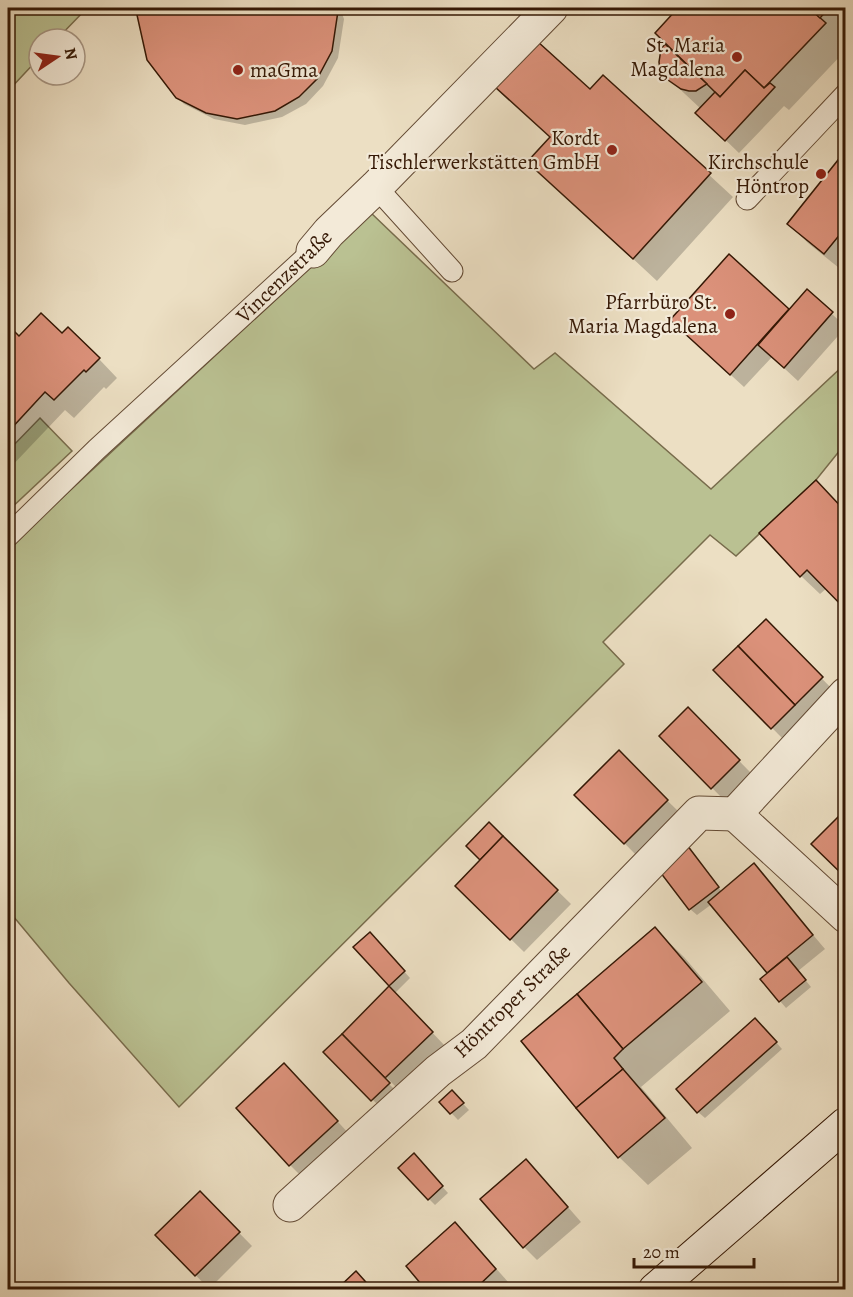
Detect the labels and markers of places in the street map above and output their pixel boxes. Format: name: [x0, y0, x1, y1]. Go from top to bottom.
place label: St. Maria Magdalena: [630, 31, 725, 83]
marker: St. Maria Magdalena: [730, 50, 744, 64]
place label: maGma: [250, 56, 318, 84]
marker: maGma: [231, 63, 245, 77]
place label: Kordt Tischlerwerkstätten GmbH: [368, 124, 600, 176]
marker: Kordt Tischlerwerkstätten GmbH: [605, 143, 619, 157]
place label: Kirchschule Höntrop: [707, 148, 809, 200]
marker: Kirchschule Höntrop: [814, 167, 828, 181]
place label: Pfarrbüro St. Maria Magdalena: [568, 288, 718, 340]
marker: Pfarrbüro St. Maria Magdalena: [723, 307, 737, 321]

